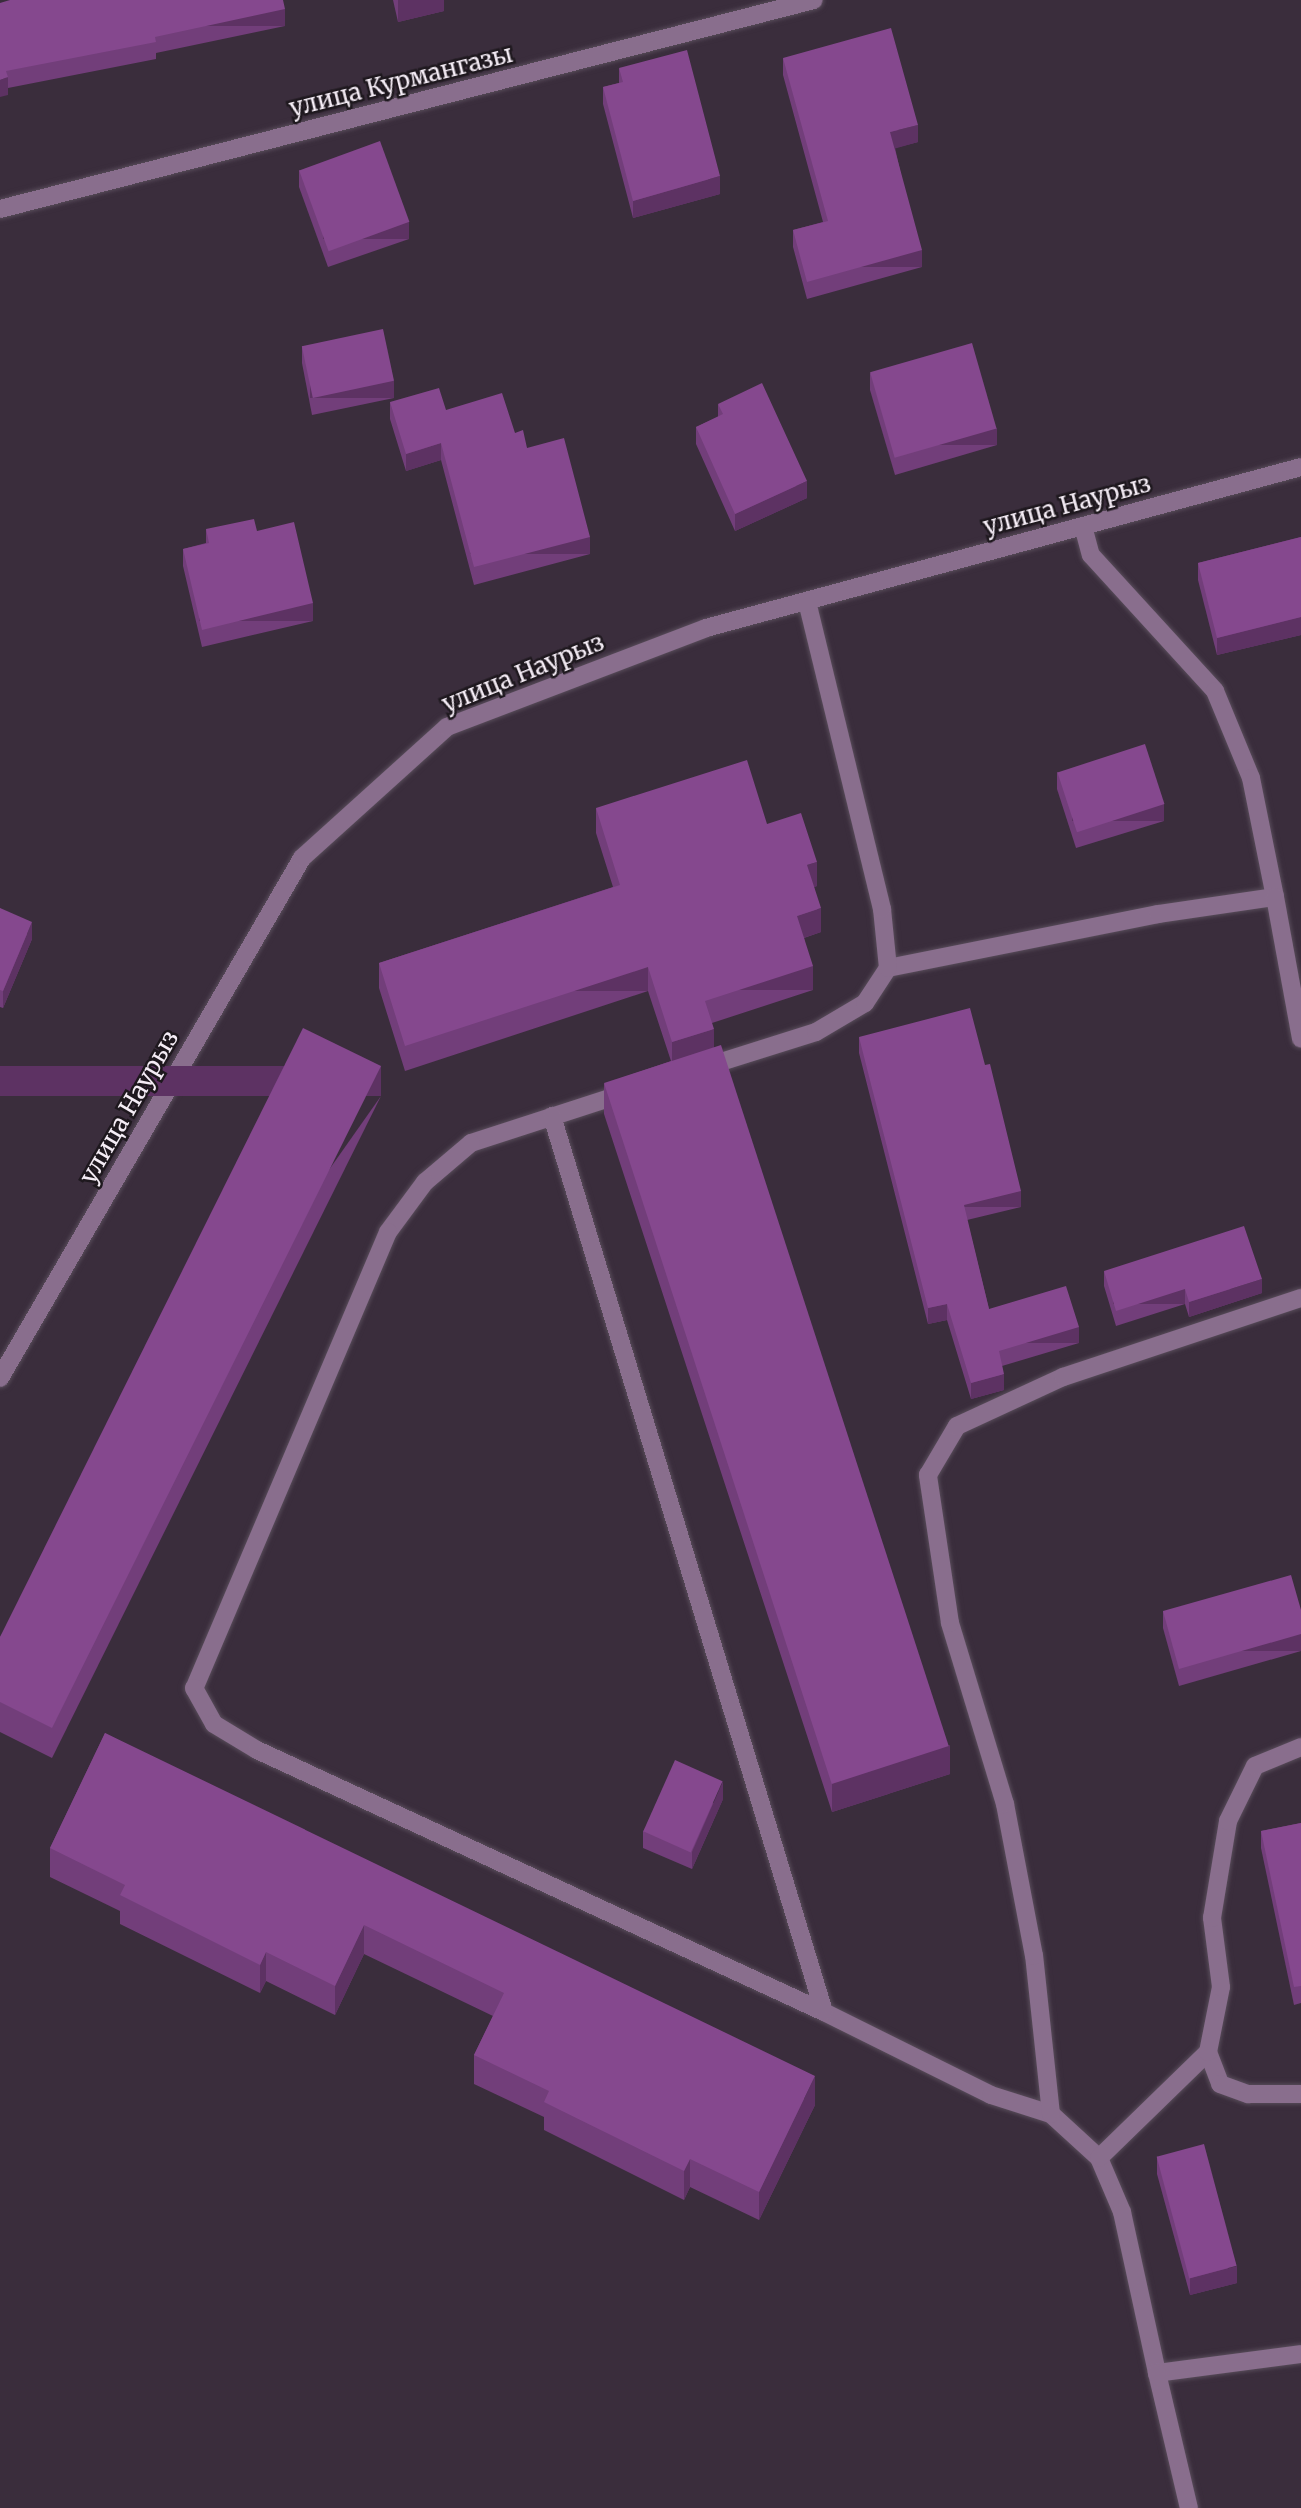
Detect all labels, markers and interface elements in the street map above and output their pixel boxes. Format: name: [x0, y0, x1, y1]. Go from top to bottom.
street label: улица Курмангазы: [286, 39, 516, 123]
street label: улица Наурыз: [980, 469, 1154, 541]
street label: улица Наурыз: [438, 627, 608, 719]
street label: улица Наурыз: [73, 1025, 185, 1189]

